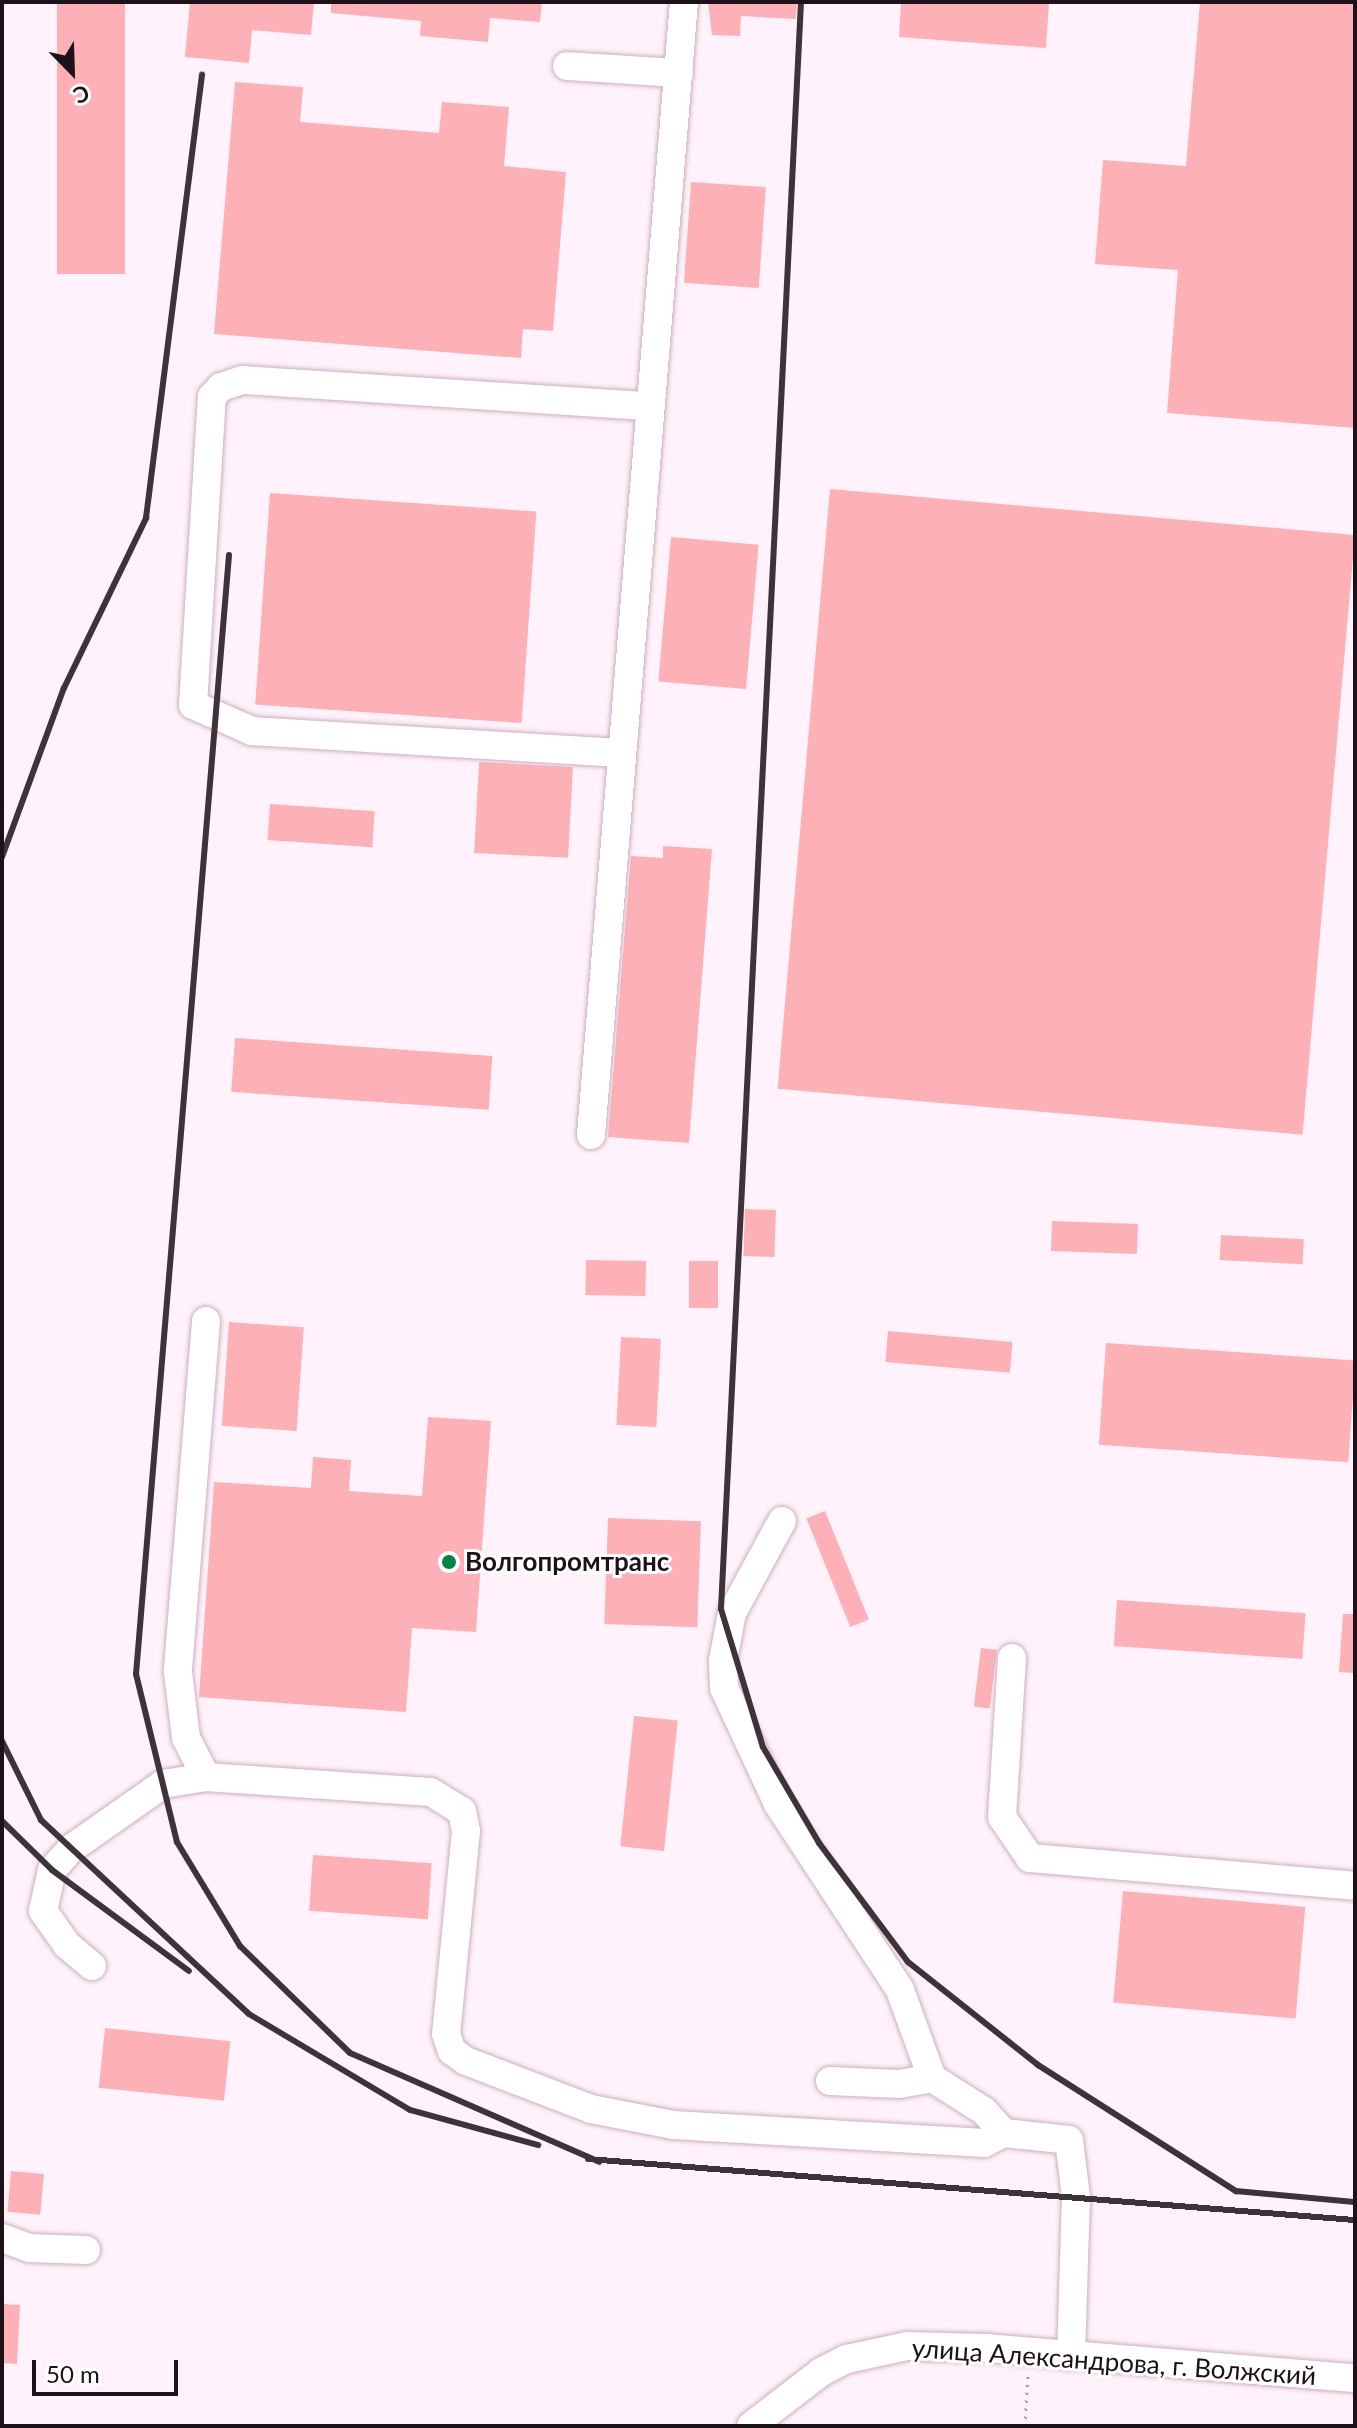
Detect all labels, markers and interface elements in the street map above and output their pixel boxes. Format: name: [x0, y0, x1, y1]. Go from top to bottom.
north arrow: [32, 32, 112, 112]
text: С: [70, 79, 94, 110]
place label: Волгопромтранс: [465, 1546, 669, 1578]
marker: Волгопромтранс: [440, 1553, 458, 1571]
street label: улица Александрова, г. Волжский: [911, 2332, 1317, 2392]
scale bar: [36, 2344, 182, 2394]
text: 50 m: [46, 2359, 100, 2388]

